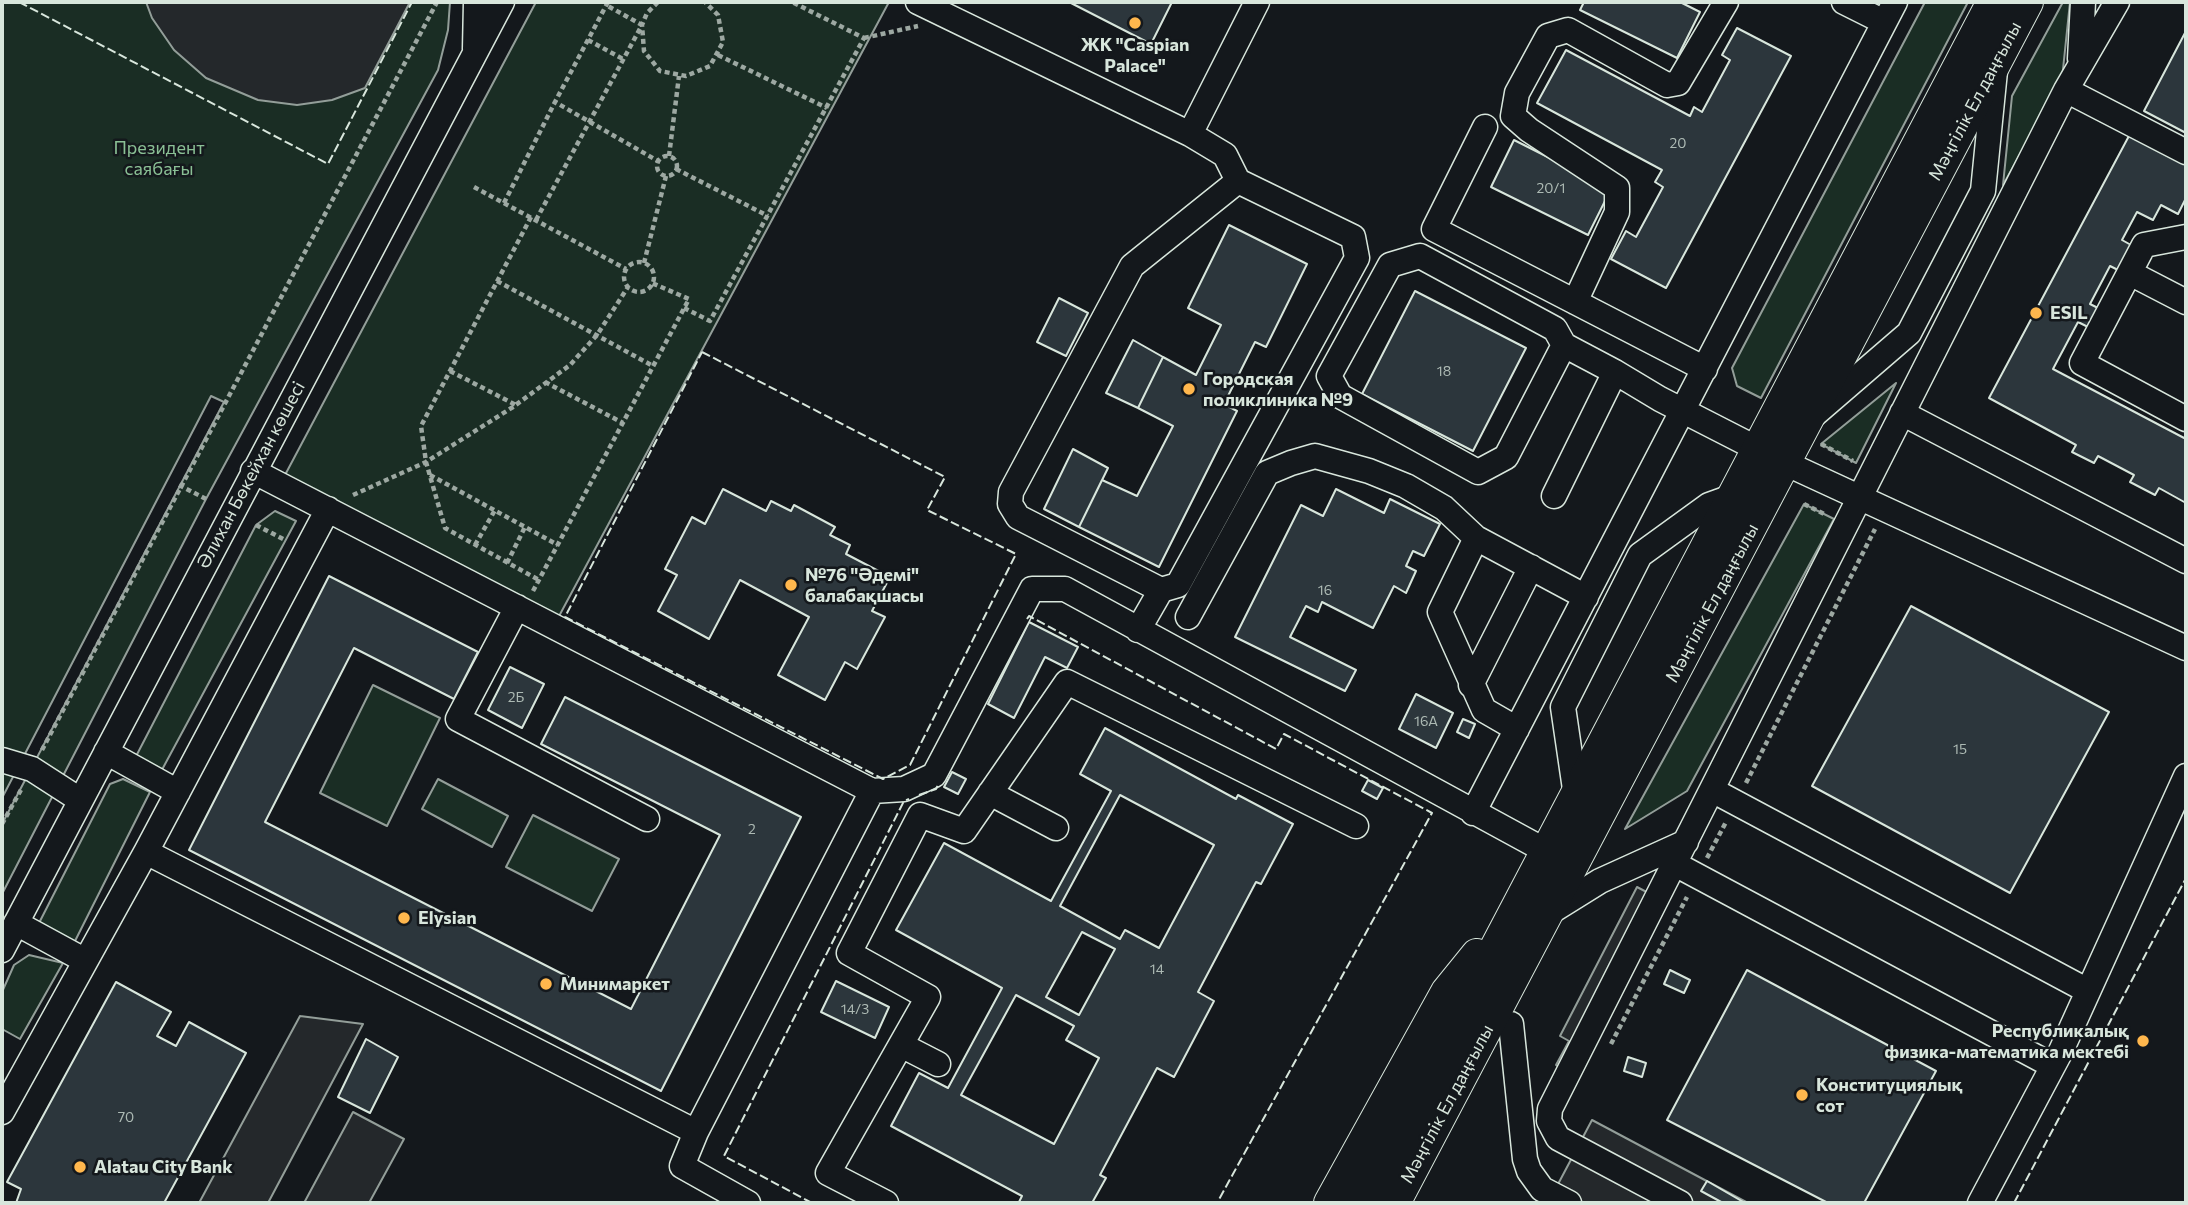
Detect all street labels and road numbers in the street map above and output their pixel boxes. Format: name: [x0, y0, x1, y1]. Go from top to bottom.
street label: Мәңгілік Ел даңғылы: [1924, 18, 2026, 184]
street label: Әлихан Бөкейхан көшесі: [192, 378, 310, 572]
street label: Мәңгілік Ел даңғылы: [1661, 520, 1763, 686]
street label: Мәңгілік Ел даңғылы: [1396, 1021, 1498, 1187]

